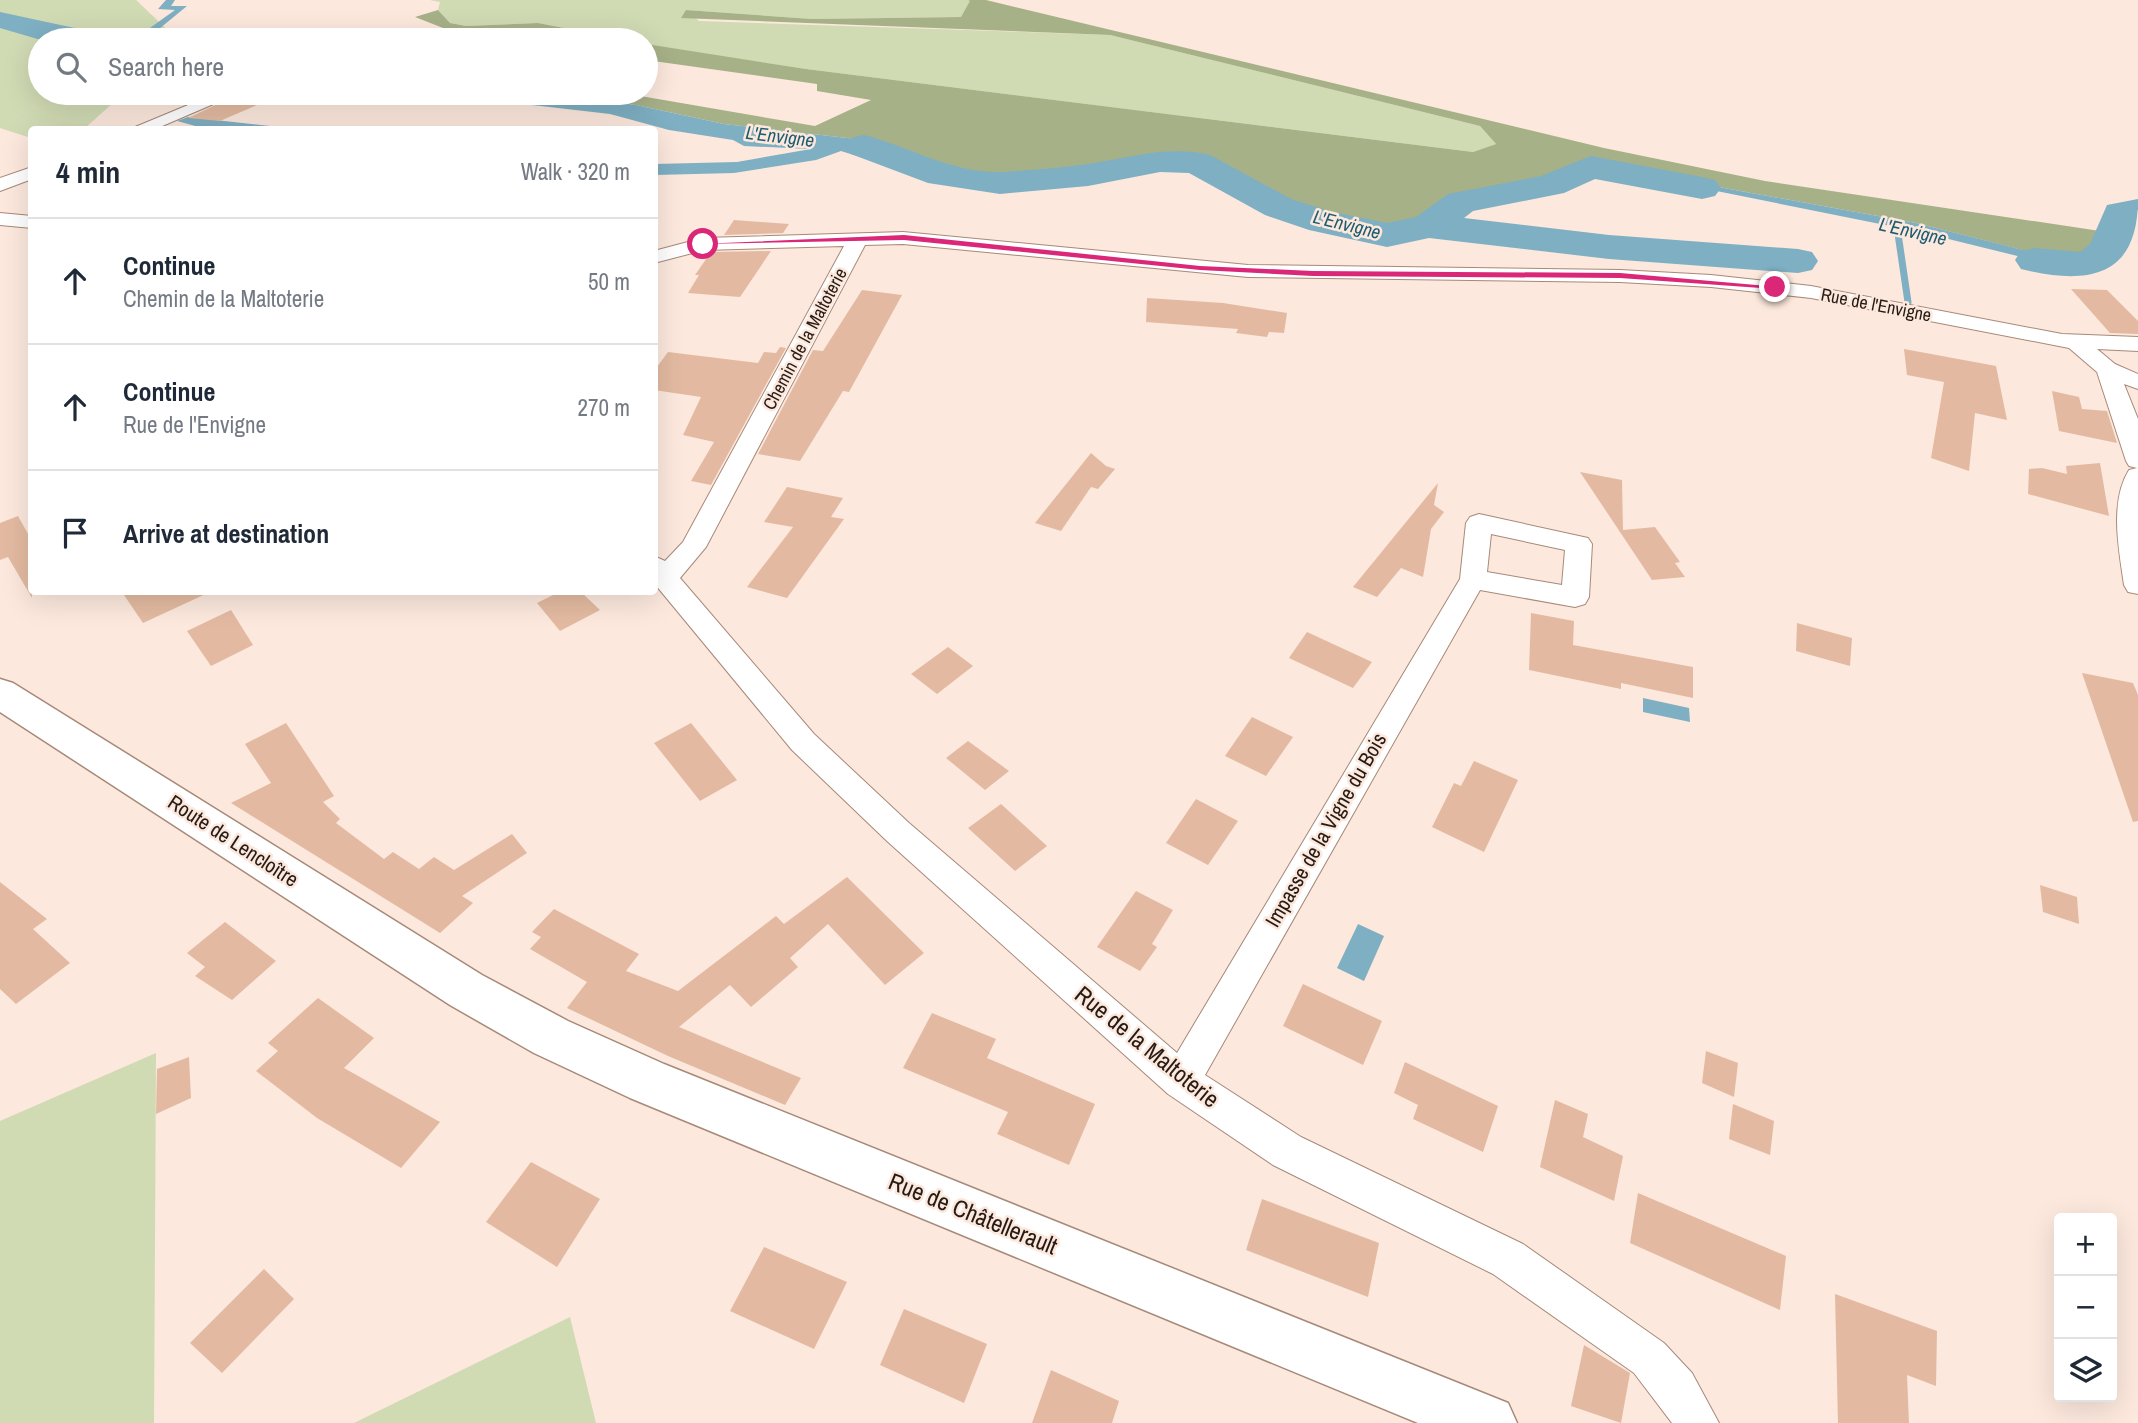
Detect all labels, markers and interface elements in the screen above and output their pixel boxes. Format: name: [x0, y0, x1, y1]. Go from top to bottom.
search box: [28, 28, 658, 105]
icon: search: [52, 48, 90, 86]
text: Search here: [108, 49, 224, 84]
water label: L'Envigne: [744, 119, 816, 153]
text: 4 min: [56, 152, 120, 192]
text: Walk · 320 m: [521, 156, 630, 187]
water label: L'Envigne: [1310, 203, 1384, 245]
water label: L'Envigne: [1877, 211, 1949, 251]
route start: [687, 228, 718, 259]
text: Continue: [123, 248, 215, 283]
icon: ahead: [56, 262, 94, 300]
street label: Chemin de la Maltoterie: [757, 263, 853, 414]
text: 50 m: [588, 266, 630, 297]
route end: [1759, 271, 1790, 302]
street label: Rue de l'Envigne: [1819, 282, 1933, 327]
text: Chemin de la Maltoterie: [123, 283, 324, 314]
text: Continue: [123, 374, 215, 409]
icon: ahead: [56, 388, 94, 426]
text: 270 m: [578, 392, 630, 423]
text: Rue de l'Envigne: [123, 409, 266, 440]
icon: arrive: [56, 514, 94, 552]
text: Arrive at destination: [123, 516, 329, 551]
street label: Impasse de la Vigne du Bois: [1258, 727, 1393, 932]
street label: Route de Lencloître: [162, 787, 304, 894]
street label: Rue de la Maltoterie: [1069, 978, 1227, 1114]
street label: Rue de Châtellerault: [884, 1165, 1063, 1262]
map controls: [2054, 1213, 2117, 1402]
button: +: [2054, 1213, 2117, 1276]
button: −: [2054, 1276, 2117, 1339]
button: layers: [2054, 1339, 2117, 1402]

